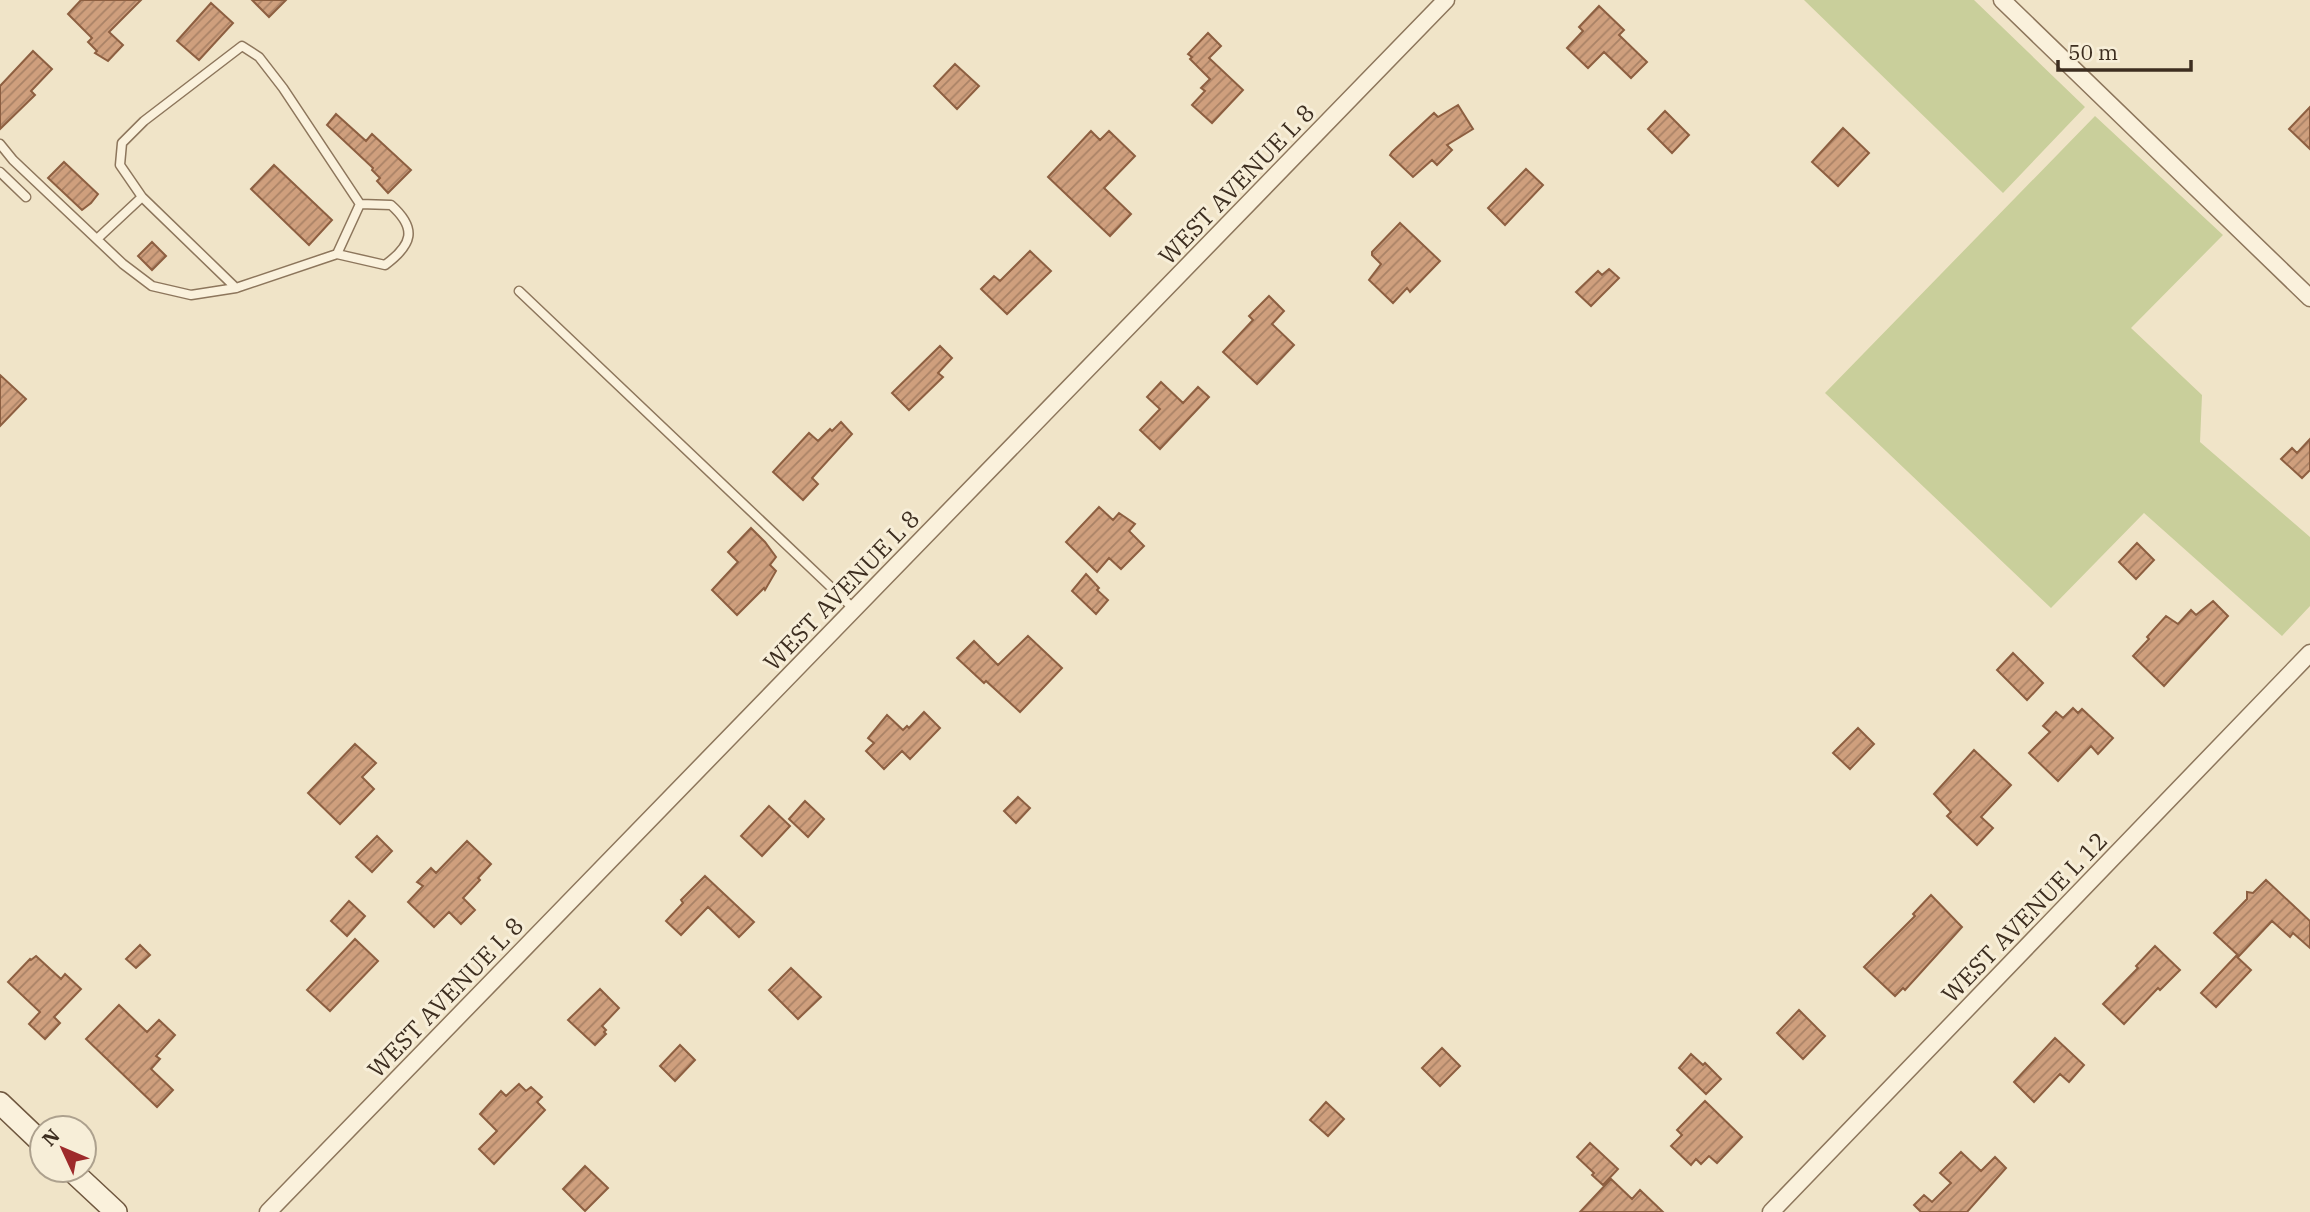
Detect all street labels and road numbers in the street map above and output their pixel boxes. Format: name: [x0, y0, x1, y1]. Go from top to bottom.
street label: WEST AVENUE L 8: [1151, 97, 1321, 271]
street label: WEST AVENUE L 8: [756, 503, 926, 677]
street label: WEST AVENUE L 12: [1934, 825, 2114, 1009]
street label: WEST AVENUE L 8: [360, 910, 530, 1084]

